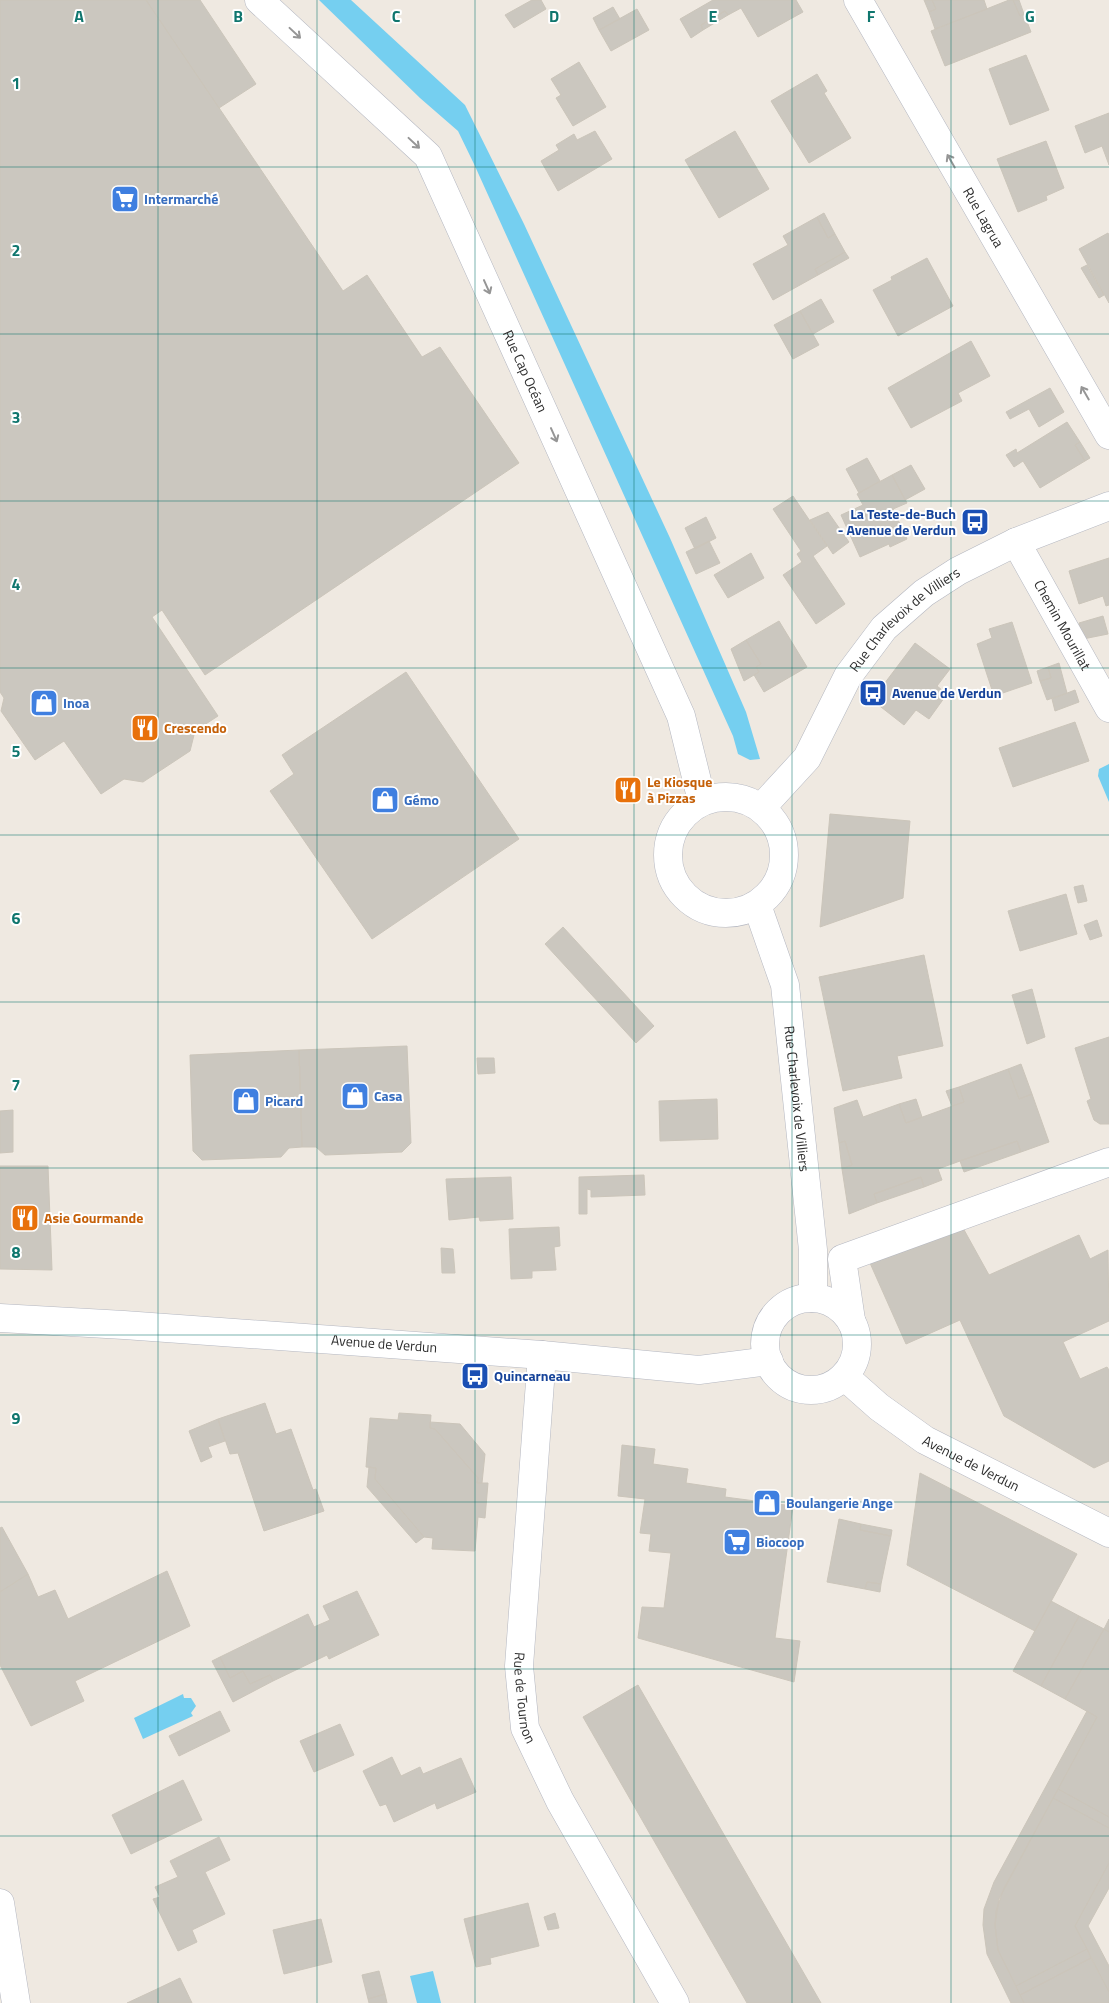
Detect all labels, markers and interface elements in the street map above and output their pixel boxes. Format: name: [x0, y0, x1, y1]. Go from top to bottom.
text: A: [74, 4, 84, 28]
text: B: [233, 4, 243, 28]
text: C: [392, 4, 401, 28]
text: D: [549, 4, 559, 28]
text: E: [709, 4, 718, 28]
text: F: [867, 4, 876, 28]
text: G: [1025, 4, 1035, 28]
one-way arrow: [288, 27, 301, 39]
text: 1: [12, 71, 20, 95]
one-way arrow: [408, 137, 421, 149]
one-way arrow: [945, 155, 955, 169]
street label: Rue Lagrua: [958, 183, 1010, 251]
supermarket icon: Intermarché: [110, 184, 140, 214]
place label: Intermarché: [144, 188, 218, 209]
text: 2: [12, 238, 20, 262]
one-way arrow: [483, 279, 492, 294]
street label: Rue Cap Océan: [498, 326, 553, 415]
one-way arrow: [1079, 386, 1089, 400]
text: 3: [12, 405, 20, 429]
one-way arrow: [549, 427, 559, 442]
place label: La Teste-de-Buch - Avenue de Verdun: [838, 503, 956, 540]
bus stop icon: La Teste-de-Buch - Avenue de Verdun: [960, 507, 990, 537]
street label: Rue Charlevoix de Villiers: [844, 561, 964, 676]
text: 4: [12, 572, 21, 596]
street label: Chemin Mourillat: [1029, 576, 1097, 674]
bus stop icon: Avenue de Verdun: [858, 678, 888, 708]
place label: Avenue de Verdun: [892, 682, 1001, 703]
shop icon: Inoa: [29, 688, 59, 718]
place label: Inoa: [63, 692, 89, 713]
restaurant icon: Crescendo: [130, 713, 160, 743]
place label: Crescendo: [164, 717, 227, 738]
text: 5: [12, 739, 21, 763]
place label: Le Kiosque à Pizzas: [647, 771, 712, 808]
restaurant icon: Le Kiosque à Pizzas: [613, 775, 643, 805]
shop icon: Gémo: [370, 785, 400, 815]
place label: Gémo: [404, 789, 439, 810]
text: 6: [12, 906, 21, 930]
street label: Rue Charlevoix de Villiers: [779, 1024, 816, 1173]
text: 7: [12, 1073, 20, 1097]
shop icon: Casa: [340, 1081, 370, 1111]
place label: Casa: [374, 1085, 403, 1106]
shop icon: Picard: [231, 1086, 261, 1116]
place label: Picard: [265, 1090, 303, 1111]
restaurant icon: Asie Gourmande: [10, 1203, 40, 1233]
place label: Asie Gourmande: [44, 1207, 143, 1228]
text: 8: [12, 1240, 21, 1264]
street label: Avenue de Verdun: [330, 1329, 438, 1357]
bus stop icon: Quincarneau: [460, 1361, 490, 1391]
place label: Quincarneau: [494, 1365, 571, 1386]
text: 9: [12, 1406, 21, 1430]
street label: Avenue de Verdun: [919, 1429, 1023, 1496]
shop icon: Boulangerie Ange: [752, 1488, 782, 1518]
place label: Boulangerie Ange: [786, 1492, 893, 1513]
supermarket icon: Biocoop: [722, 1527, 752, 1557]
place label: Biocoop: [756, 1531, 805, 1552]
street label: Rue de Tournon: [509, 1651, 542, 1747]

